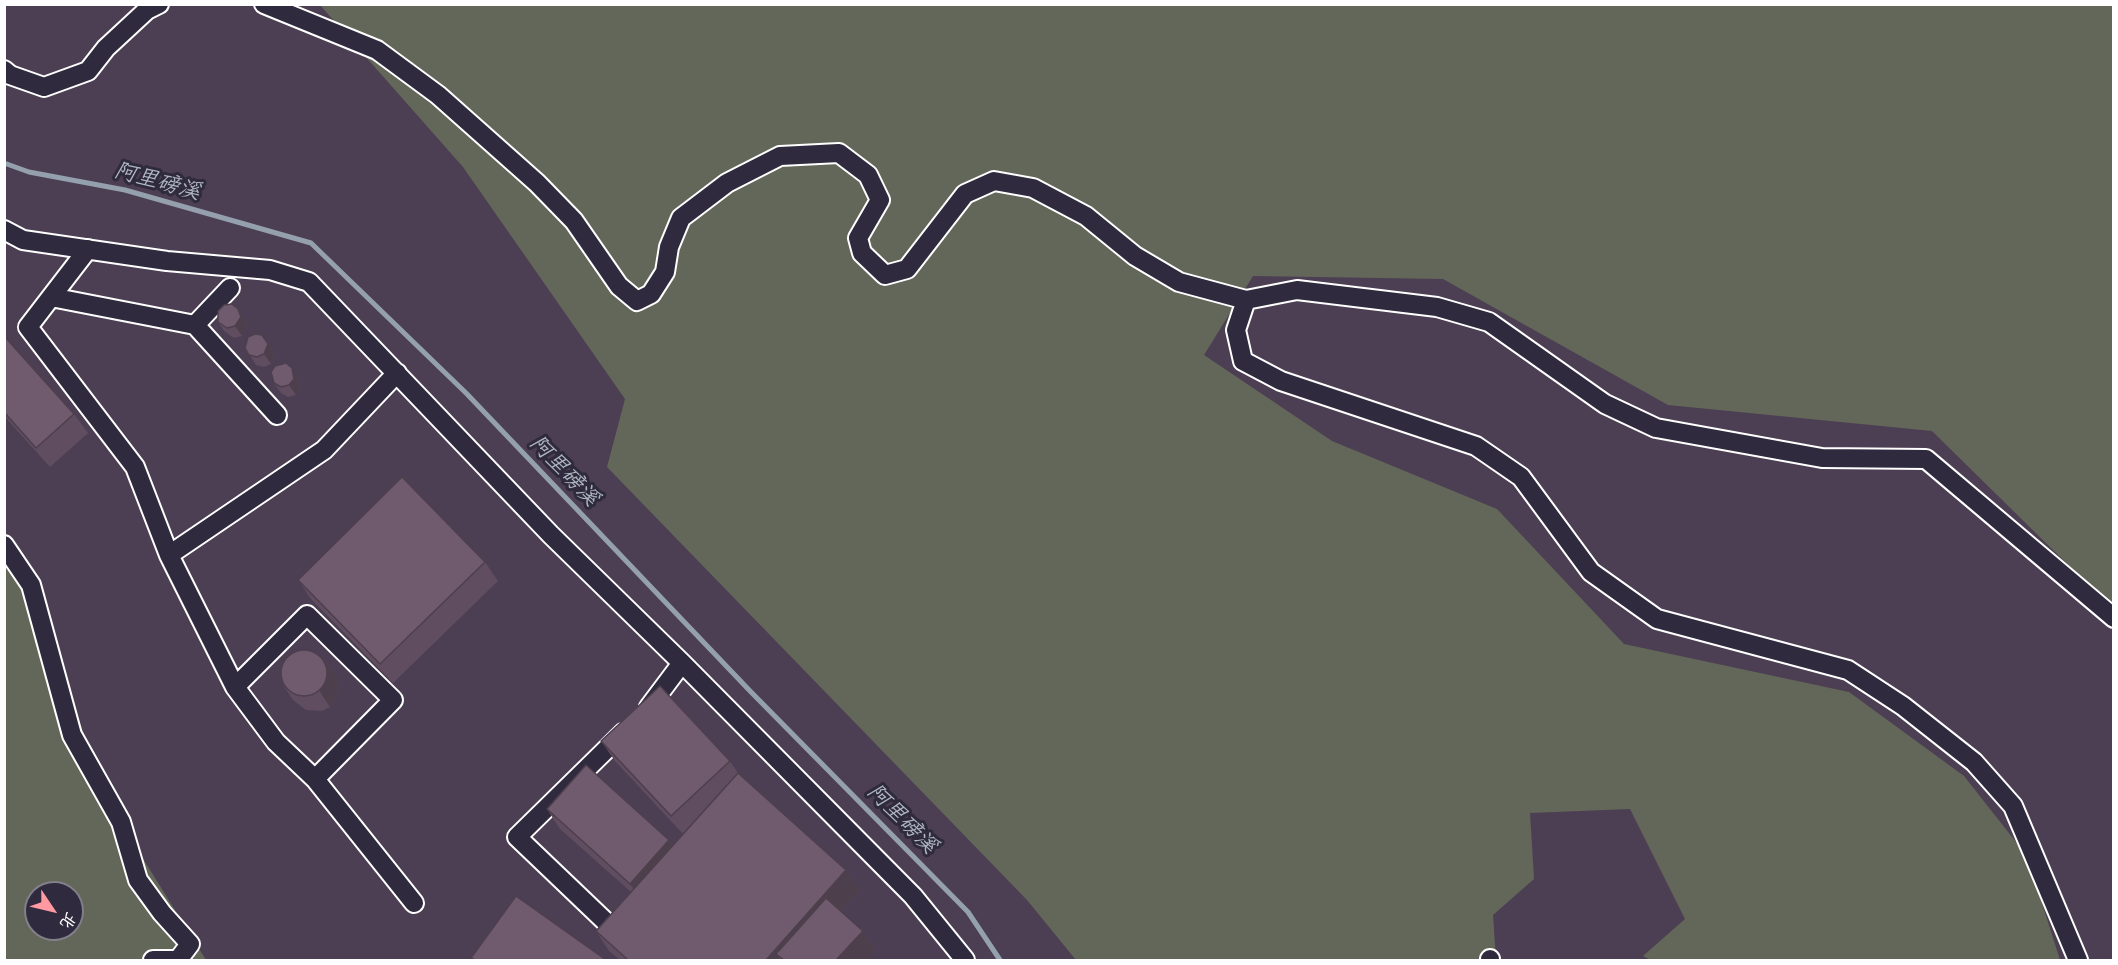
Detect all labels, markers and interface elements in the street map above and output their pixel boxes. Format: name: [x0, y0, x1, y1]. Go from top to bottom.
water label: 阿里磅溪: [111, 159, 203, 207]
water label: 阿里磅溪: [523, 431, 603, 513]
water label: 阿里磅溪: [861, 780, 941, 860]
north arrow: [24, 881, 84, 941]
text: 北: [54, 908, 81, 933]

